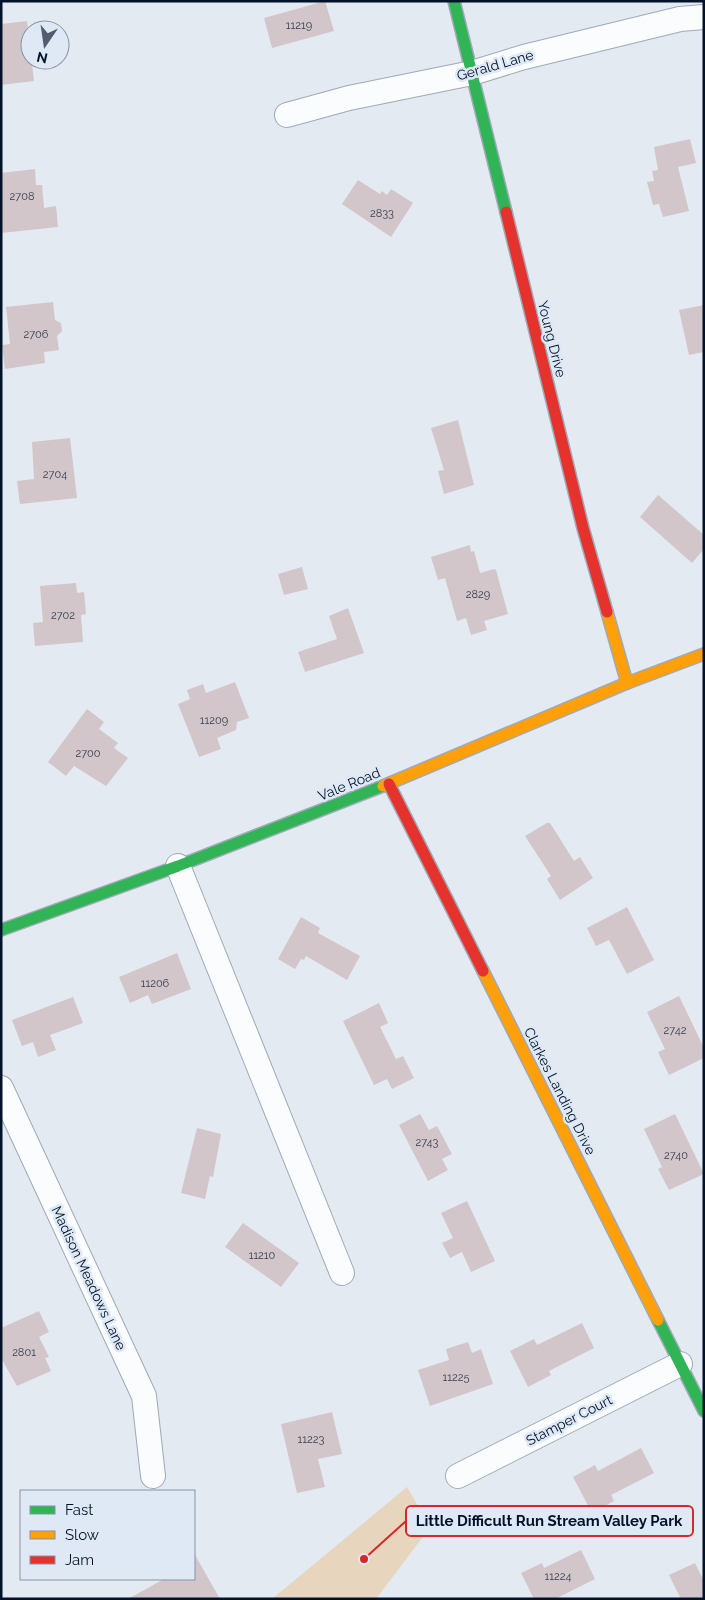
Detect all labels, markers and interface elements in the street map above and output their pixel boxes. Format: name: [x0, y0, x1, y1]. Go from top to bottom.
house number: 11219: [286, 19, 312, 32]
north arrow: [20, 20, 70, 70]
street label: Gerald Lane: [455, 46, 535, 84]
text: N: [35, 49, 49, 67]
house number: 2708: [10, 190, 34, 203]
house number: 2833: [370, 207, 394, 220]
street label: Young Drive: [535, 299, 569, 379]
house number: 2706: [24, 328, 49, 341]
house number: 2704: [43, 468, 67, 481]
house number: 2829: [466, 588, 490, 601]
house number: 2702: [51, 609, 75, 622]
house number: 11209: [200, 714, 228, 727]
house number: 2700: [75, 747, 101, 760]
street label: Vale Road: [316, 764, 382, 804]
house number: 11206: [141, 977, 170, 990]
house number: 2742: [664, 1024, 687, 1037]
street label: Clarkes Landing Drive: [521, 1025, 599, 1157]
house number: 2743: [416, 1136, 439, 1149]
house number: 2740: [664, 1149, 688, 1162]
street label: Madison Meadows Lane: [49, 1204, 129, 1352]
house number: 11210: [249, 1249, 276, 1262]
house number: 2801: [12, 1346, 36, 1359]
house number: 11225: [443, 1371, 469, 1384]
street label: Stamper Court: [523, 1391, 615, 1449]
house number: 11223: [298, 1433, 324, 1446]
legend: [20, 1490, 195, 1580]
text: Fast: [65, 1501, 93, 1519]
callout: Little Difficult Run Stream Valley Park: [406, 1506, 693, 1536]
text: Little Difficult Run Stream Valley Park: [416, 1512, 683, 1530]
text: Slow: [65, 1526, 99, 1544]
text: Jam: [65, 1551, 94, 1569]
house number: 11224: [545, 1570, 571, 1583]

